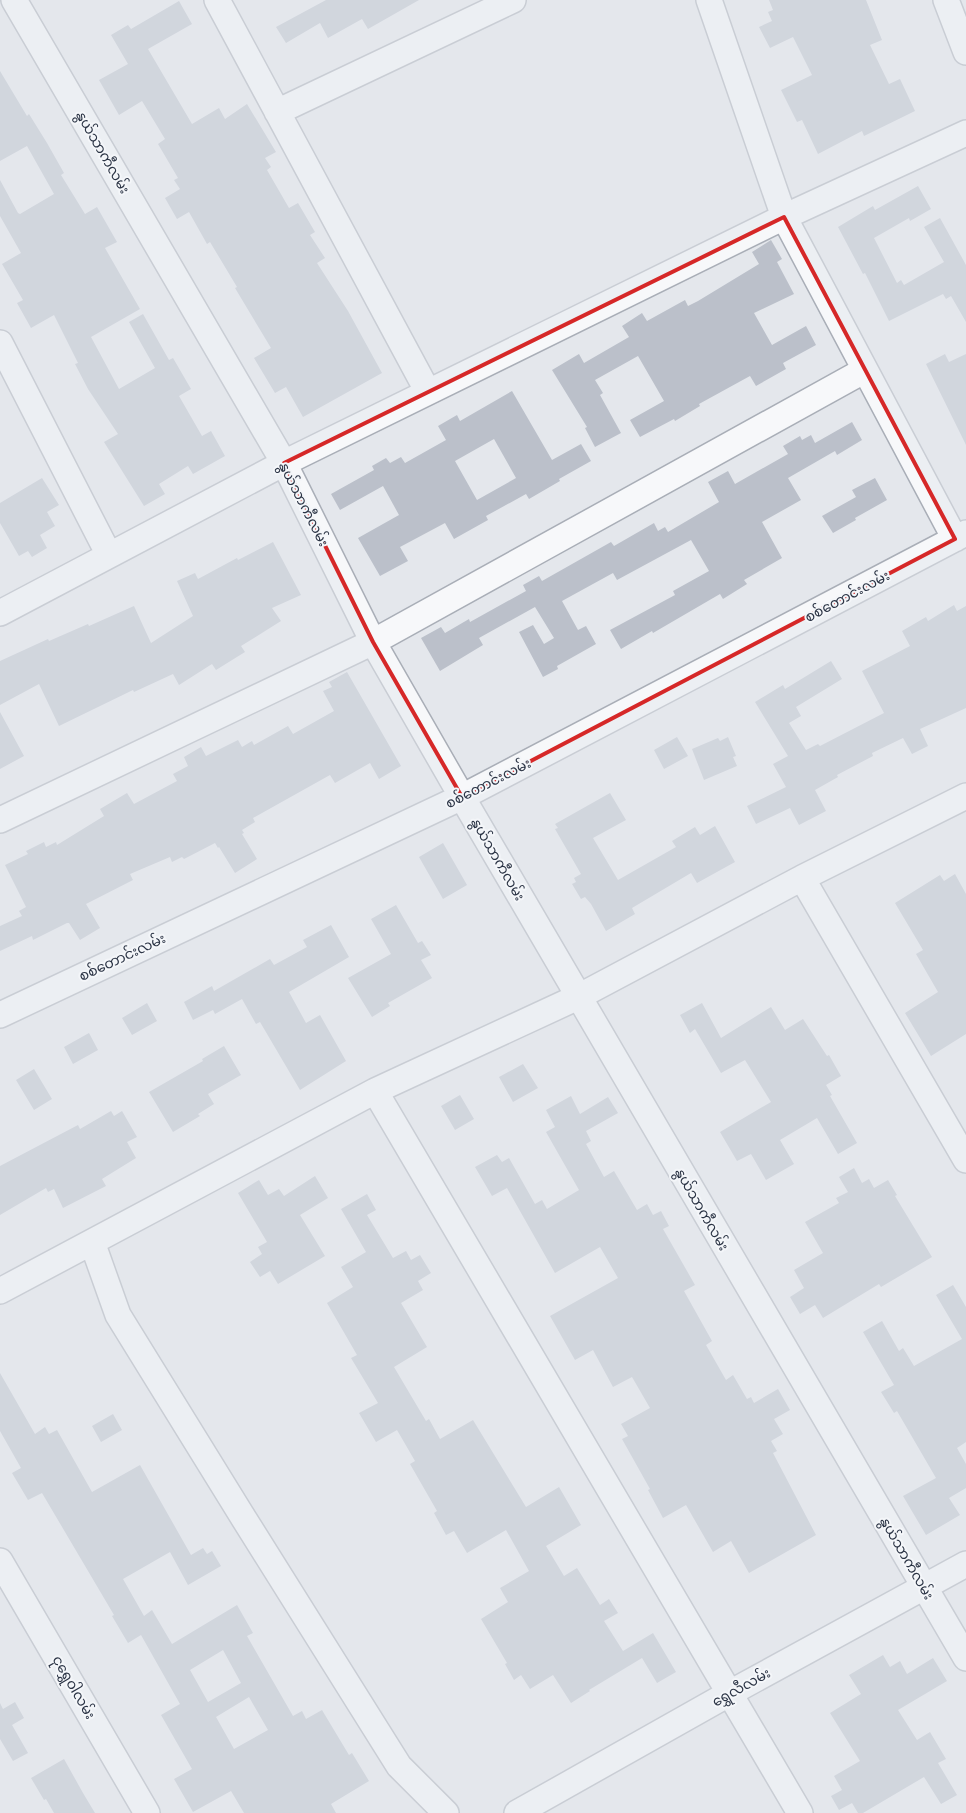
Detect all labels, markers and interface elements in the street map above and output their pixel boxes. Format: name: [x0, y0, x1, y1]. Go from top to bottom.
street label: နွယ်သာကီလမ်း: [70, 107, 135, 198]
street label: နွယ်သာကီလမ်း: [273, 458, 334, 550]
street label: စစ်တောင်းလမ်း: [801, 565, 892, 625]
street label: စစ်တောင်းလမ်း: [442, 753, 533, 811]
street label: နွယ်သာကီလမ်း: [465, 814, 530, 905]
street label: စစ်တောင်းလမ်း: [75, 928, 168, 984]
street label: နွယ်သာကီလမ်း: [669, 1164, 734, 1255]
street label: နွယ်သာကီလမ်း: [874, 1513, 939, 1604]
street label: ငုရွှေဝါလမ်း: [46, 1651, 100, 1724]
street label: ရွှေလီလမ်း: [708, 1663, 775, 1713]

